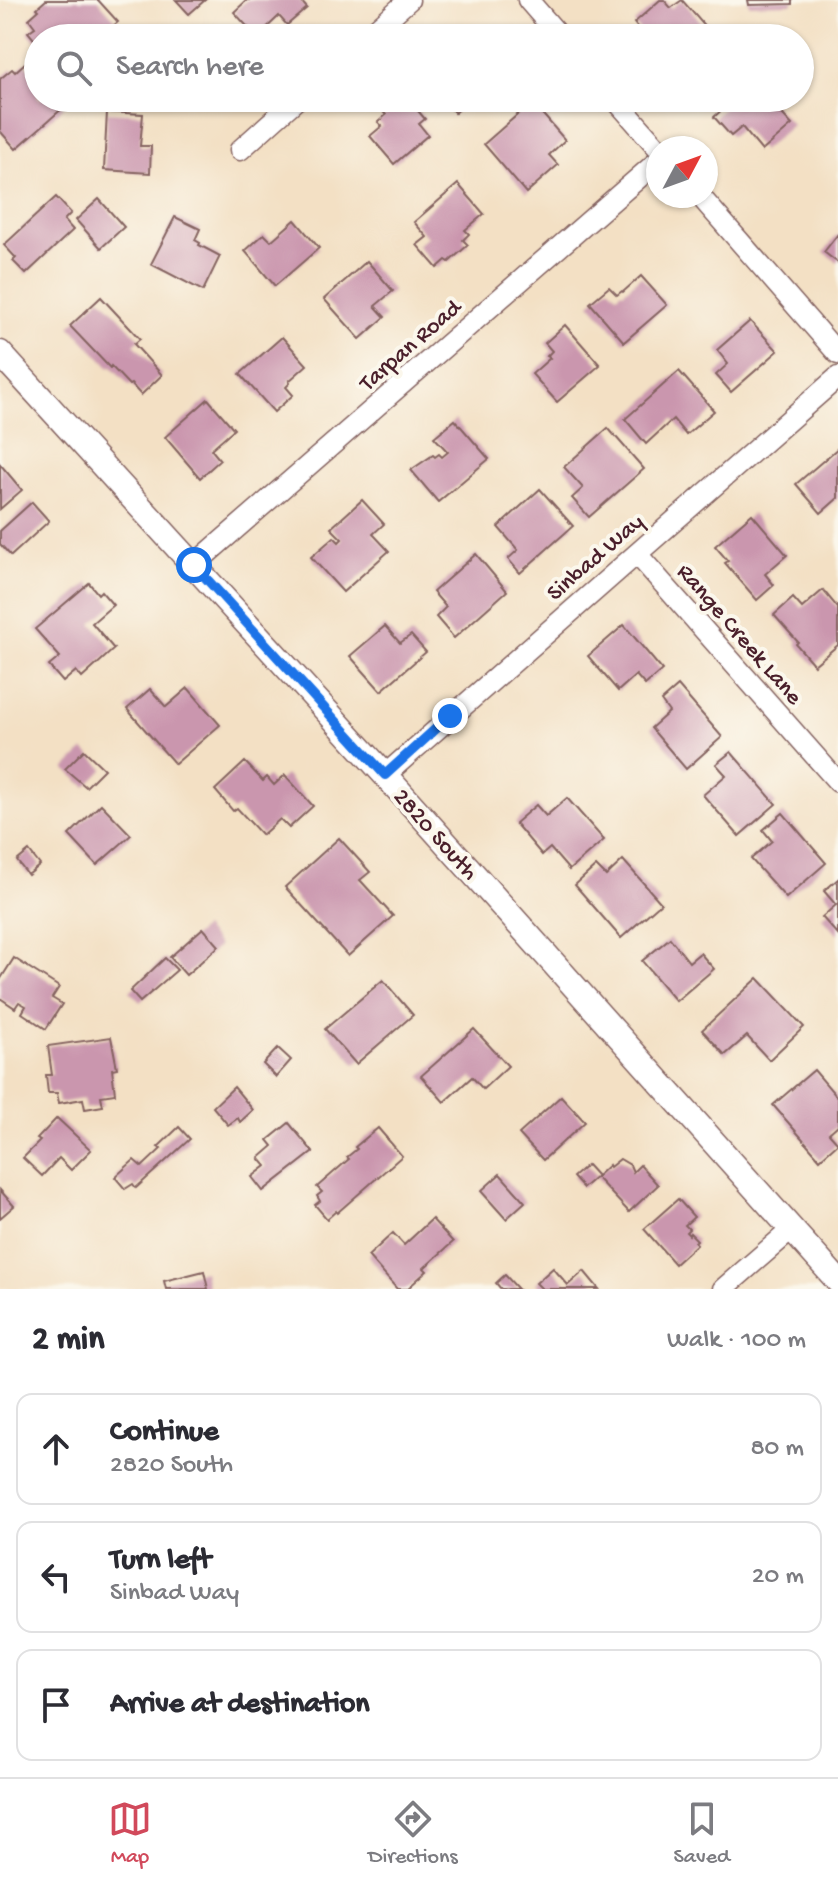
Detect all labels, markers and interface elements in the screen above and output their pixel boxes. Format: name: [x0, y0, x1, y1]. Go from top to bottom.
search box: [24, 24, 814, 112]
icon: search: [52, 46, 96, 90]
text: Search here: [116, 51, 264, 86]
north arrow: [646, 136, 718, 208]
street label: Tarpan Road: [353, 293, 470, 400]
street label: Sinbad Way: [542, 509, 651, 609]
route start: [176, 547, 212, 583]
street label: Range Creek Lane: [669, 559, 808, 712]
route end: [432, 698, 468, 734]
street label: 2820 South: [386, 783, 483, 887]
text: 2 min: [32, 1321, 104, 1361]
text: Walk · 100 m: [667, 1326, 806, 1357]
text: Continue: [110, 1416, 219, 1451]
icon: ahead: [34, 1427, 78, 1471]
text: 80 m: [750, 1434, 804, 1465]
text: 2820 South: [110, 1451, 233, 1482]
text: Turn left: [110, 1544, 211, 1579]
icon: left: [34, 1555, 78, 1599]
text: 20 m: [752, 1562, 804, 1593]
text: Sinbad Way: [110, 1579, 239, 1610]
icon: arrive: [34, 1683, 78, 1727]
text: Arrive at destination: [110, 1688, 370, 1723]
tab: Map: [108, 1797, 152, 1871]
tab: Directions: [368, 1797, 458, 1871]
tab: Saved: [674, 1797, 730, 1871]

